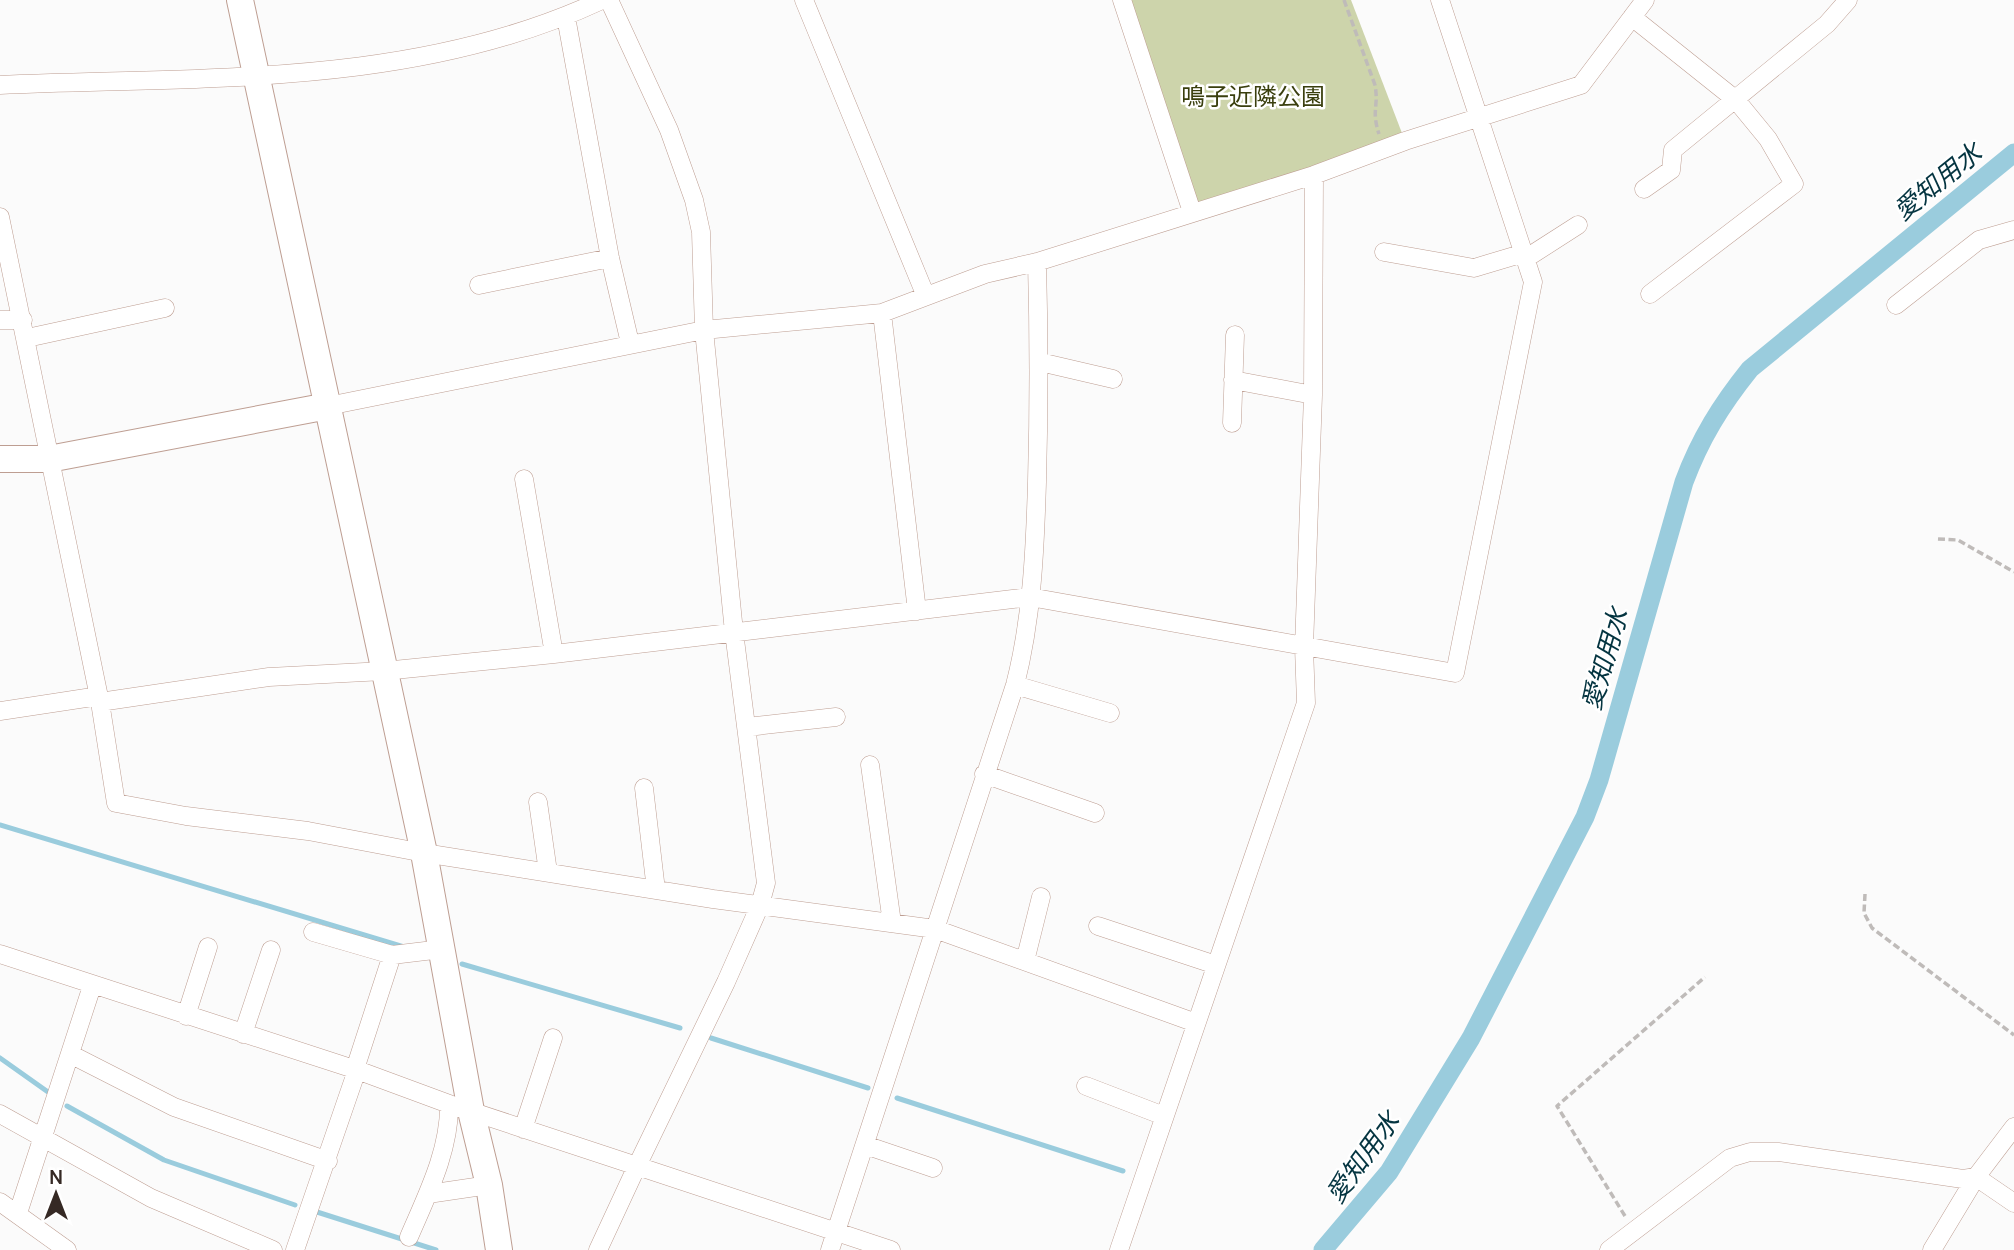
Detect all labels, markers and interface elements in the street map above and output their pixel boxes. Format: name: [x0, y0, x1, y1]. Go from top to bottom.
park label: 鳴子近隣公園: [1181, 79, 1325, 112]
water label: 愛知用水: [1885, 132, 1991, 228]
water label: 愛知用水: [1572, 601, 1636, 714]
water label: 愛知用水: [1317, 1102, 1409, 1210]
north arrow: [21, 1159, 91, 1229]
text: N: [49, 1164, 63, 1190]

